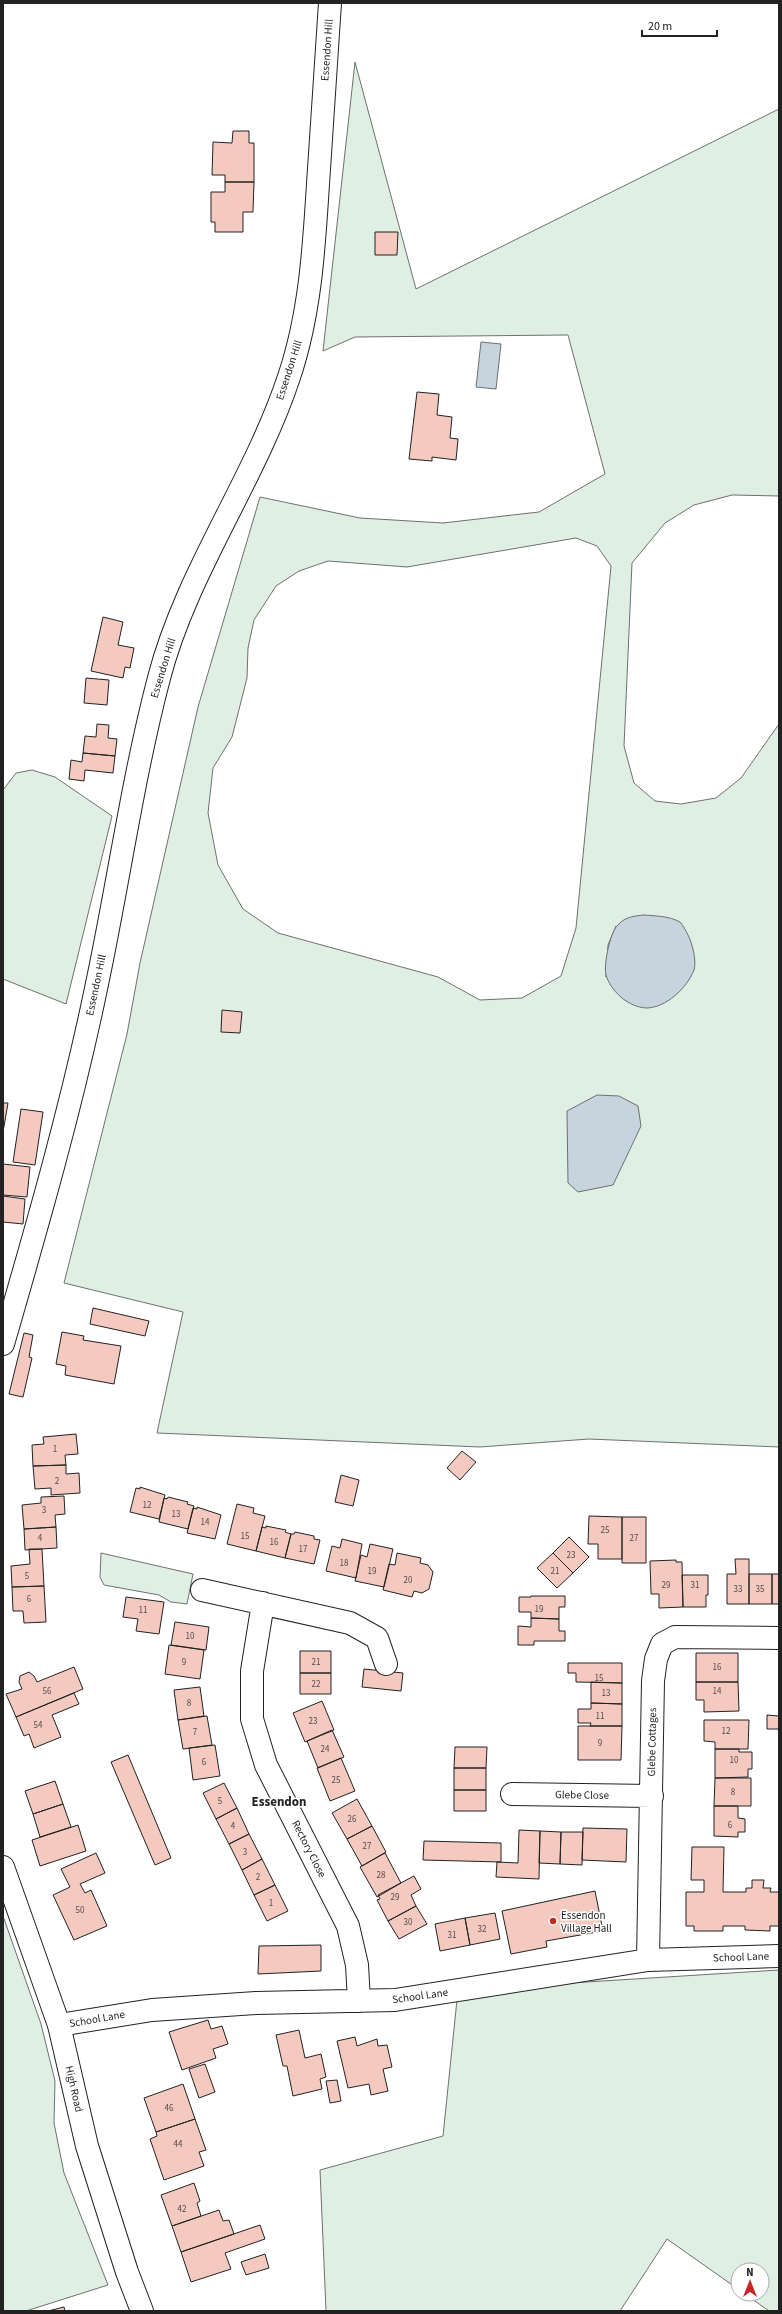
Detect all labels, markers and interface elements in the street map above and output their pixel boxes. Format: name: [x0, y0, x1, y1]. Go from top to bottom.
scale bar: [642, 12, 717, 38]
street label: Essendon Hill: [317, 18, 337, 82]
text: 20 m: [648, 18, 672, 35]
street label: Essendon Hill: [272, 338, 306, 402]
street label: Essendon Hill: [147, 636, 179, 700]
street label: Essendon Hill: [82, 953, 110, 1017]
house number: 1: [53, 1443, 57, 1456]
house number: 2: [55, 1475, 60, 1488]
house number: 12: [143, 1499, 152, 1512]
house number: 3: [42, 1504, 47, 1517]
house number: 13: [172, 1508, 181, 1521]
house number: 14: [201, 1516, 210, 1529]
house number: 25: [601, 1524, 610, 1537]
house number: 15: [241, 1530, 250, 1543]
house number: 4: [38, 1532, 43, 1545]
house number: 27: [630, 1532, 639, 1545]
house number: 16: [270, 1536, 279, 1549]
house number: 17: [299, 1543, 308, 1556]
house number: 23: [567, 1549, 576, 1562]
house number: 18: [340, 1557, 349, 1570]
house number: 19: [368, 1565, 377, 1578]
house number: 21: [551, 1565, 559, 1578]
house number: 5: [25, 1570, 30, 1583]
house number: 20: [404, 1574, 413, 1587]
house number: 29: [662, 1579, 671, 1592]
house number: 31: [691, 1579, 699, 1592]
house number: 33: [734, 1583, 743, 1596]
house number: 35: [756, 1583, 765, 1596]
house number: 6: [27, 1593, 32, 1606]
house number: 19: [535, 1603, 544, 1616]
house number: 11: [139, 1604, 147, 1617]
house number: 10: [186, 1630, 195, 1643]
house number: 9: [182, 1656, 187, 1669]
house number: 21: [312, 1656, 320, 1669]
house number: 16: [713, 1661, 722, 1674]
house number: 15: [595, 1672, 604, 1685]
house number: 22: [312, 1678, 321, 1691]
house number: 56: [43, 1685, 52, 1698]
house number: 14: [713, 1685, 722, 1698]
house number: 13: [602, 1687, 611, 1700]
house number: 8: [187, 1697, 192, 1710]
street label: Glebe Cottages: [644, 1707, 660, 1777]
house number: 11: [596, 1710, 604, 1723]
house number: 23: [309, 1715, 318, 1728]
house number: 54: [34, 1719, 43, 1732]
house number: 12: [722, 1725, 731, 1738]
house number: 7: [193, 1726, 198, 1739]
house number: 9: [598, 1737, 603, 1750]
house number: 24: [321, 1743, 330, 1756]
house number: 10: [730, 1754, 739, 1767]
house number: 6: [202, 1756, 207, 1769]
house number: 25: [332, 1774, 341, 1787]
house number: 8: [731, 1786, 736, 1799]
street label: Glebe Close: [555, 1787, 610, 1803]
district label: Essendon: [252, 1793, 306, 1811]
house number: 5: [218, 1795, 223, 1808]
house number: 26: [348, 1813, 357, 1826]
street label: Rectory Close: [288, 1818, 330, 1881]
house number: 6: [728, 1819, 733, 1832]
house number: 4: [231, 1820, 236, 1833]
house number: 27: [363, 1840, 372, 1853]
house number: 3: [243, 1846, 248, 1859]
house number: 28: [377, 1869, 386, 1882]
house number: 2: [256, 1871, 261, 1884]
house number: 29: [391, 1891, 400, 1904]
house number: 1: [269, 1897, 273, 1910]
house number: 50: [76, 1904, 85, 1917]
place label: Essendon Village Hall: [561, 1908, 612, 1936]
house number: 30: [404, 1916, 413, 1929]
marker: Essendon Village Hall: [548, 1916, 558, 1926]
house number: 32: [478, 1923, 487, 1936]
house number: 31: [448, 1929, 456, 1942]
street label: School Lane: [713, 1949, 770, 1965]
street label: School Lane: [391, 1985, 449, 2007]
street label: School Lane: [68, 2007, 126, 2031]
street label: High Road: [61, 2064, 87, 2114]
house number: 46: [165, 2102, 174, 2115]
house number: 44: [174, 2138, 183, 2151]
house number: 42: [178, 2203, 187, 2216]
north arrow: [730, 2262, 770, 2302]
text: N: [746, 2265, 754, 2280]

